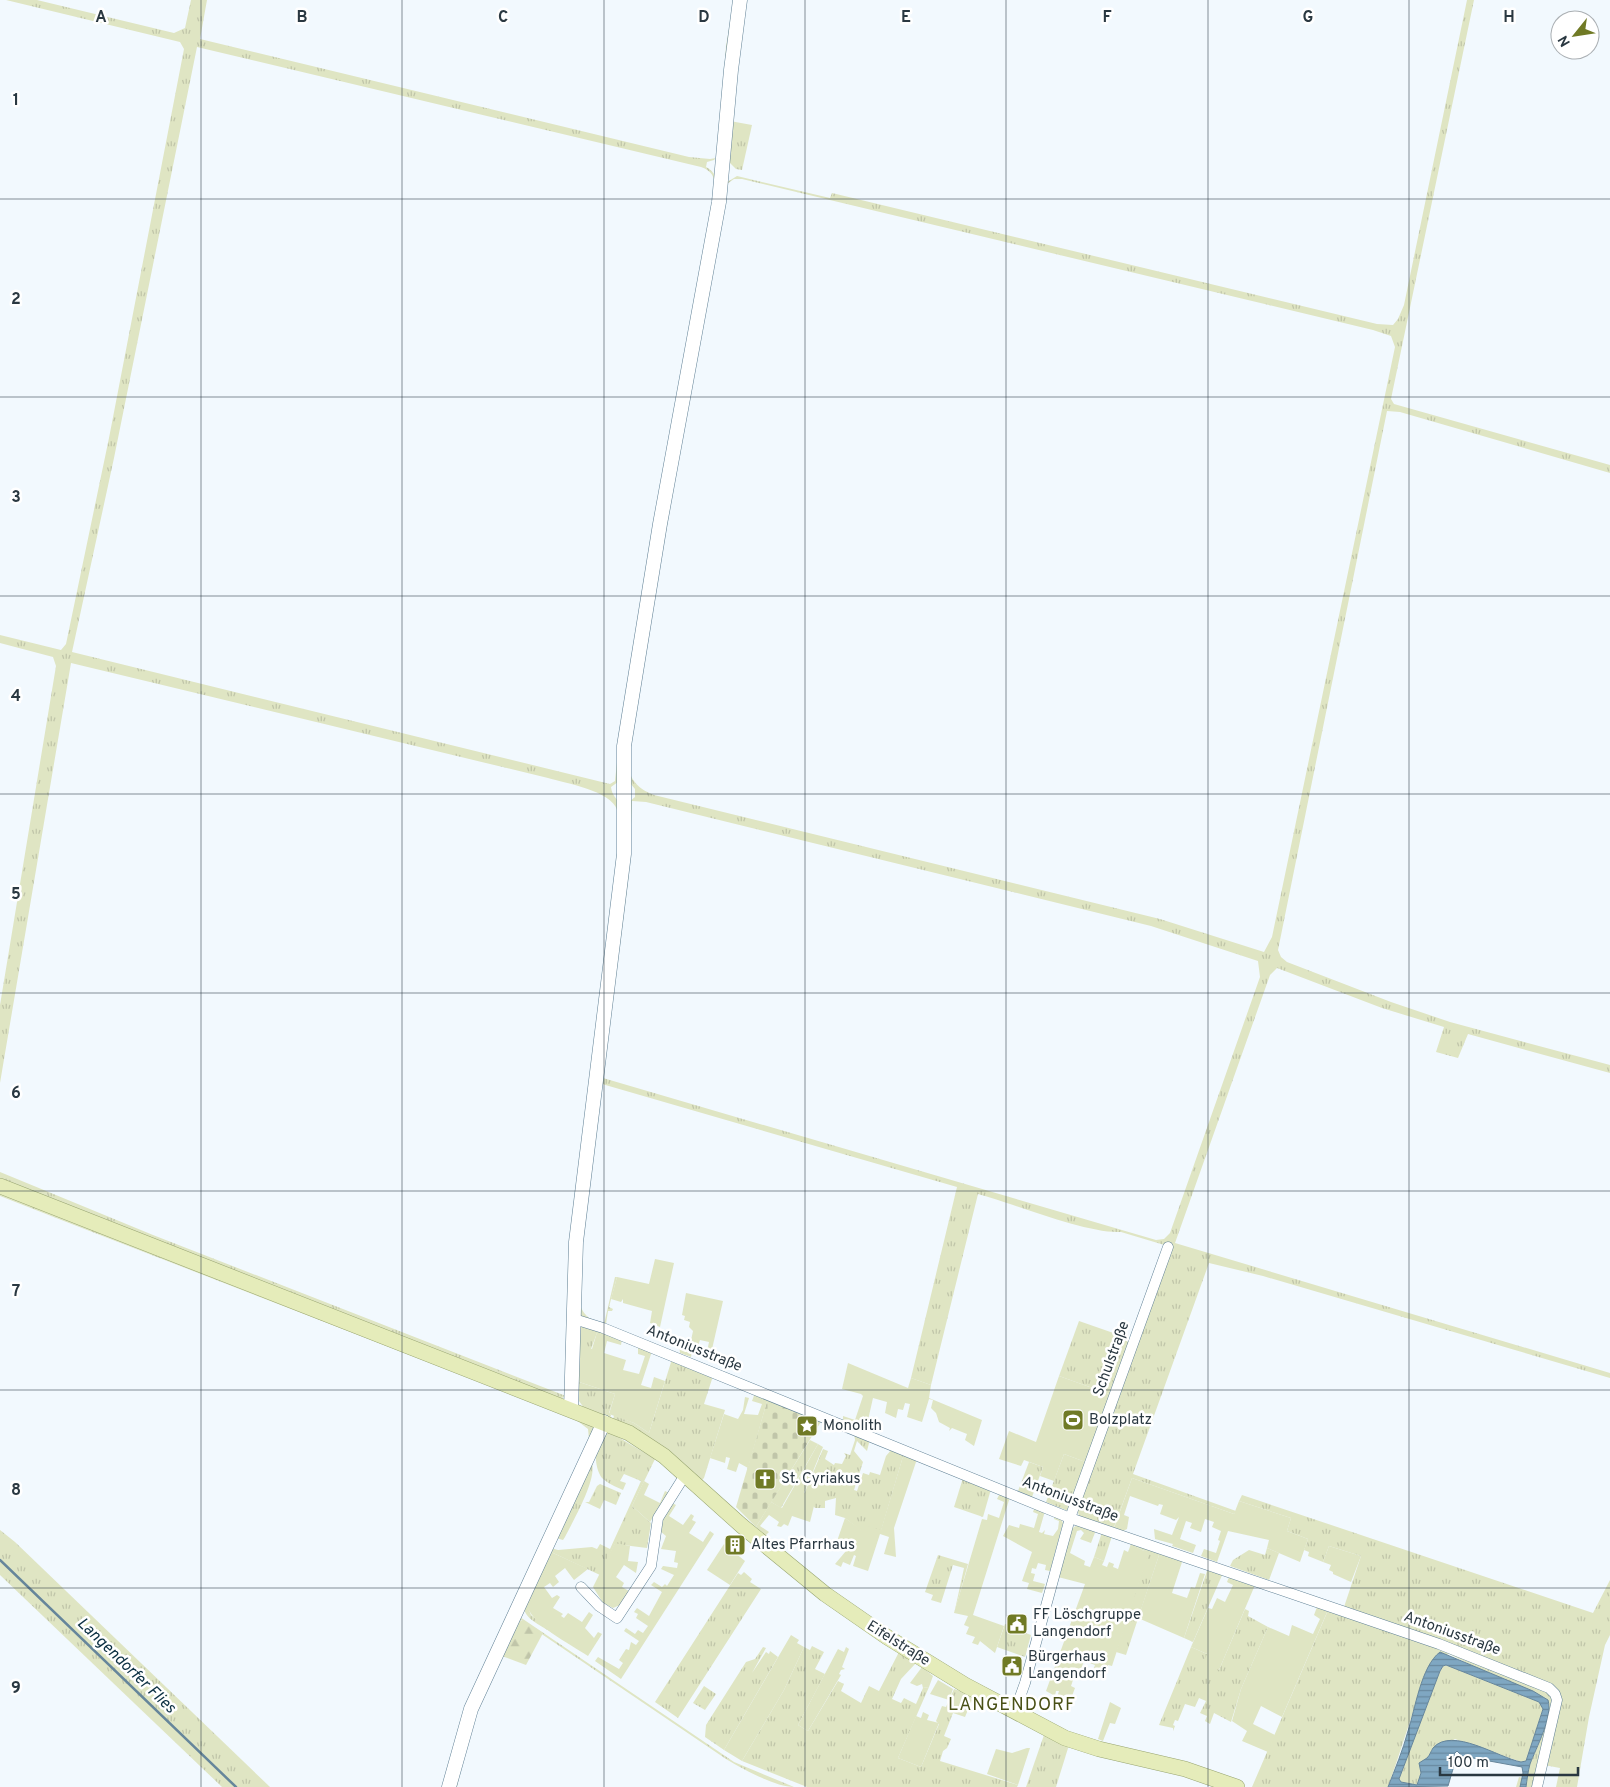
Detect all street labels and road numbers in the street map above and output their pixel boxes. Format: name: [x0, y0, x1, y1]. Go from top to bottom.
street label: Schulstraße: [1090, 1319, 1134, 1399]
street label: Antoniusstraße: [643, 1321, 745, 1377]
street label: Antoniusstraße: [1019, 1473, 1121, 1527]
street label: Antoniusstraße: [1401, 1608, 1503, 1660]
street label: Eifelstraße: [863, 1617, 933, 1671]

